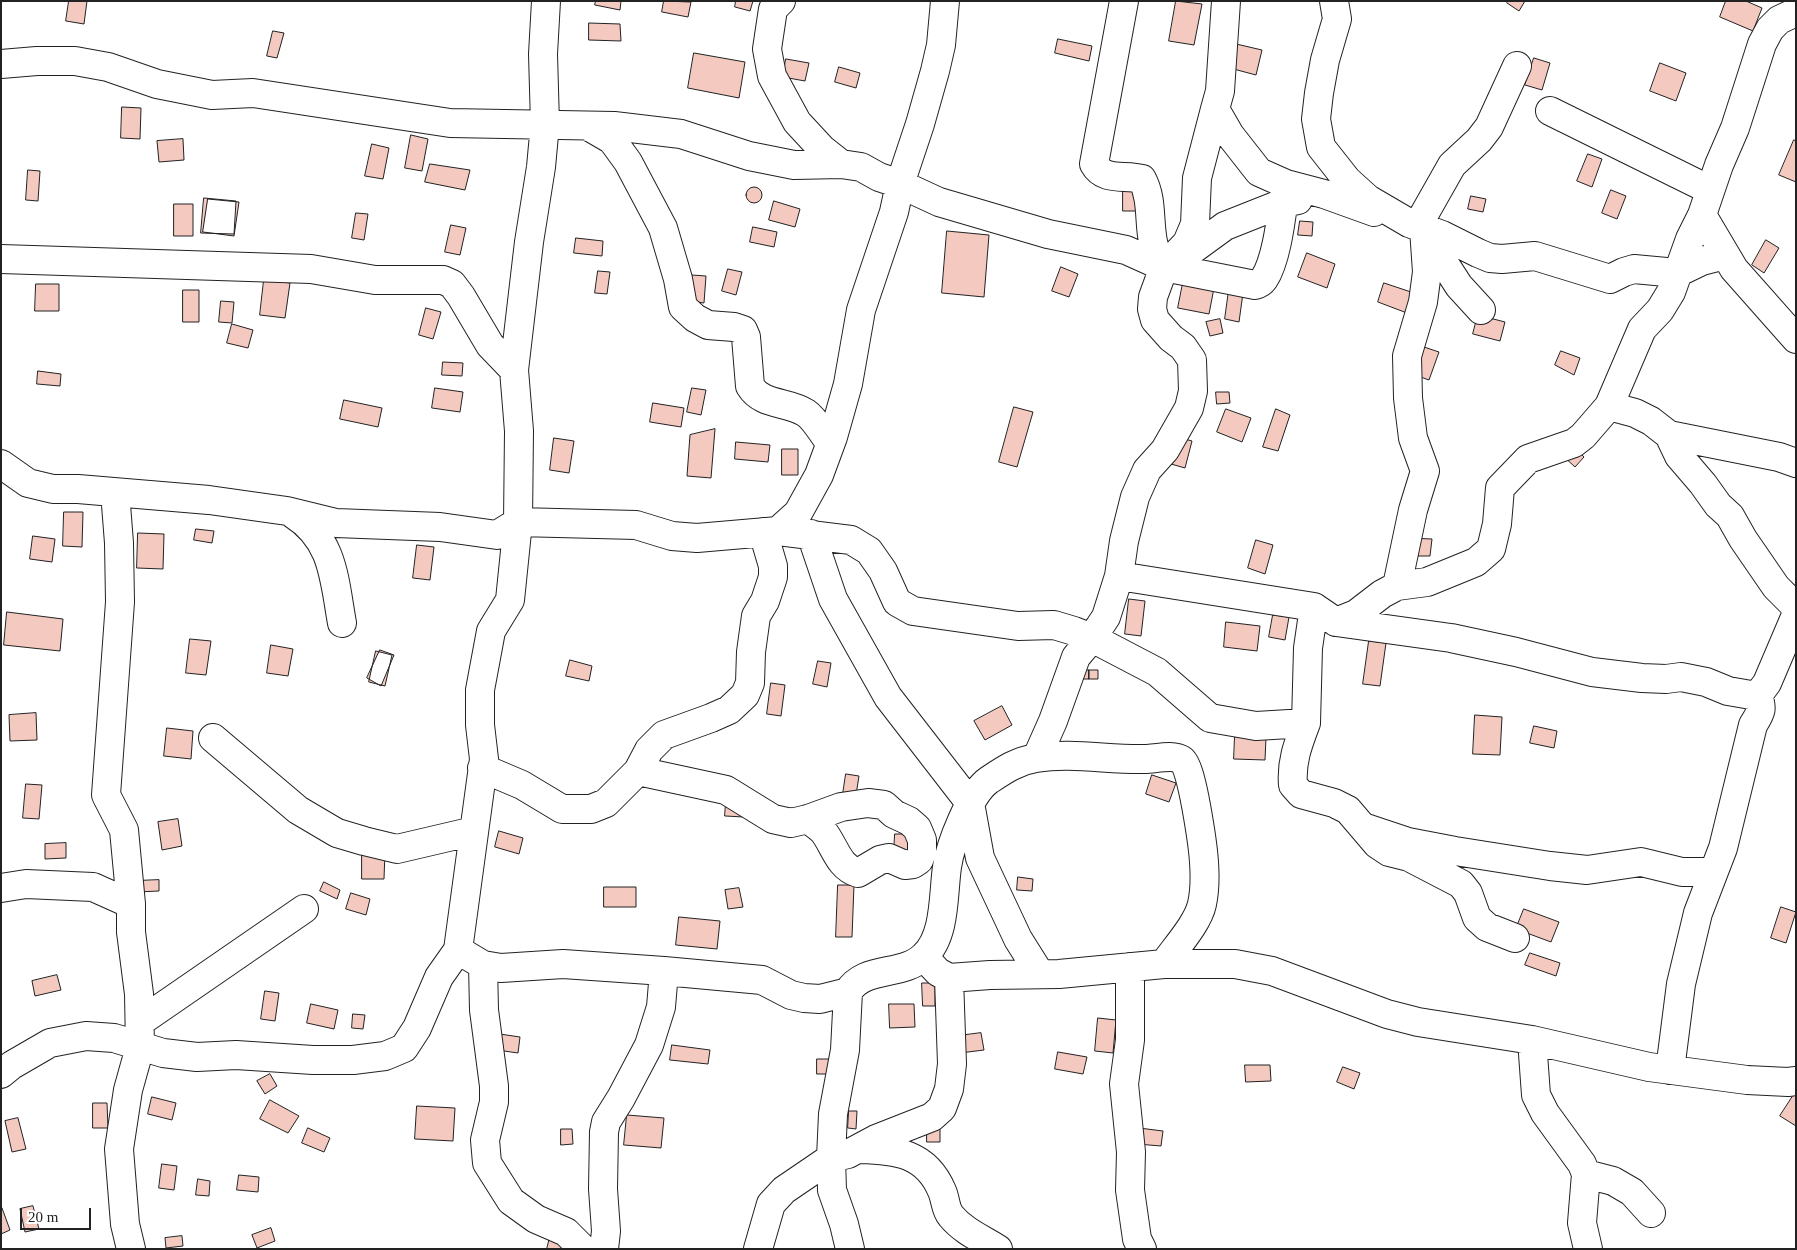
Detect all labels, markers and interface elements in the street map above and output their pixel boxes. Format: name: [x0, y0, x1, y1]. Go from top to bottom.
scale bar: [22, 1198, 94, 1230]
text: 20 m: [28, 1209, 58, 1225]

